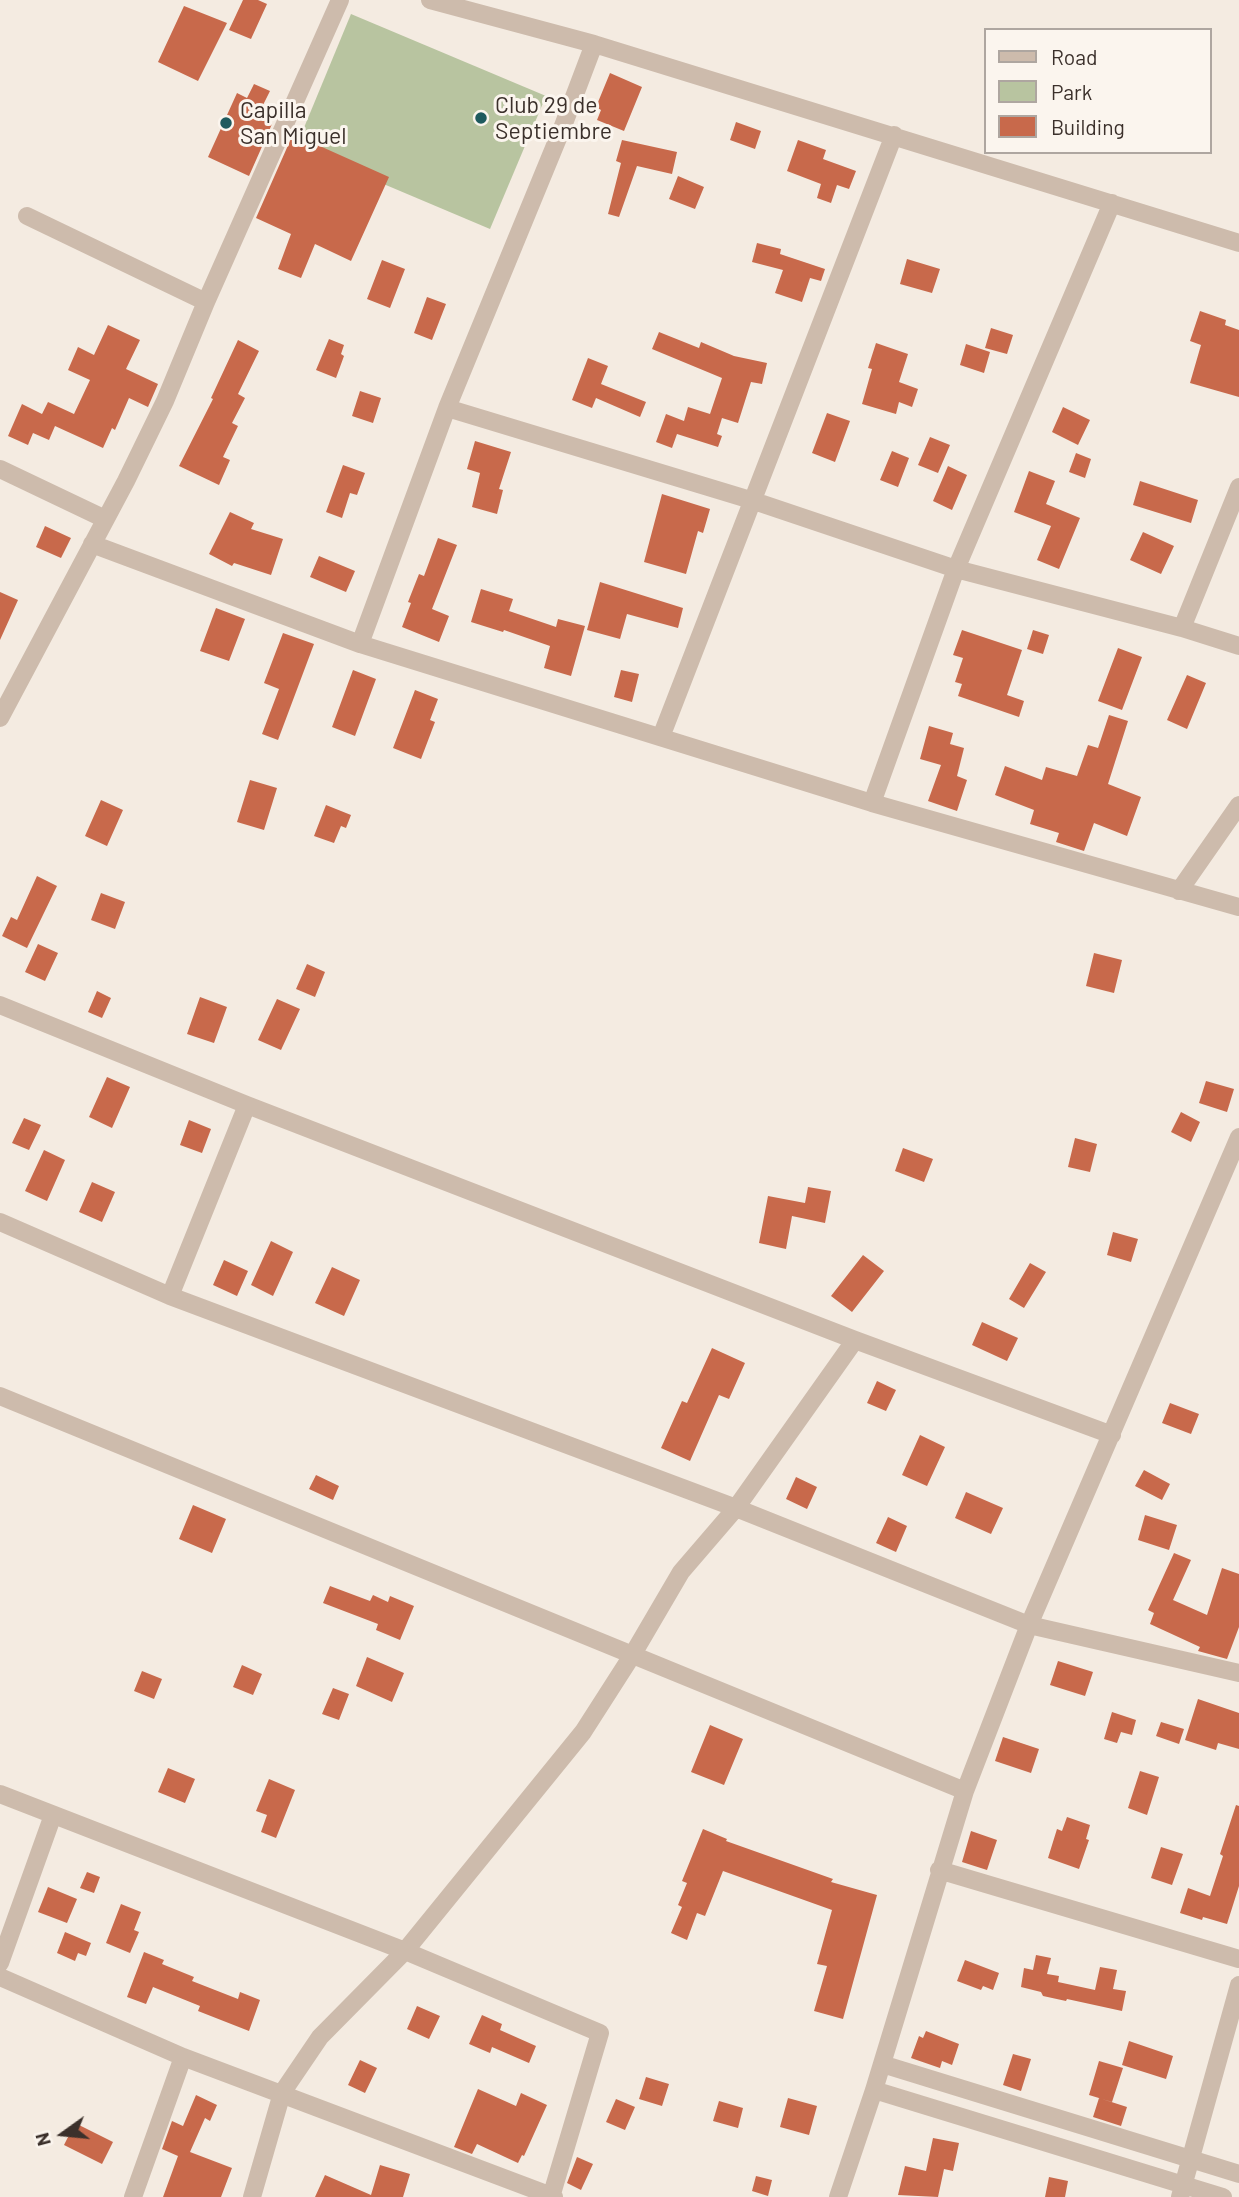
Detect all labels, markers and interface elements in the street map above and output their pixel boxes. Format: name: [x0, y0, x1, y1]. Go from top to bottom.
legend: [984, 28, 1211, 154]
text: Road: [1051, 44, 1097, 69]
text: Park: [1051, 79, 1092, 104]
place label: Club 29 de Septiembre: [495, 91, 612, 145]
place label: Capilla San Miguel: [240, 96, 347, 150]
marker: Club 29 de Septiembre: [473, 110, 489, 126]
text: Building: [1051, 114, 1125, 139]
marker: Capilla San Miguel: [218, 115, 234, 131]
north arrow: [28, 2099, 98, 2169]
text: N: [29, 2130, 55, 2149]

